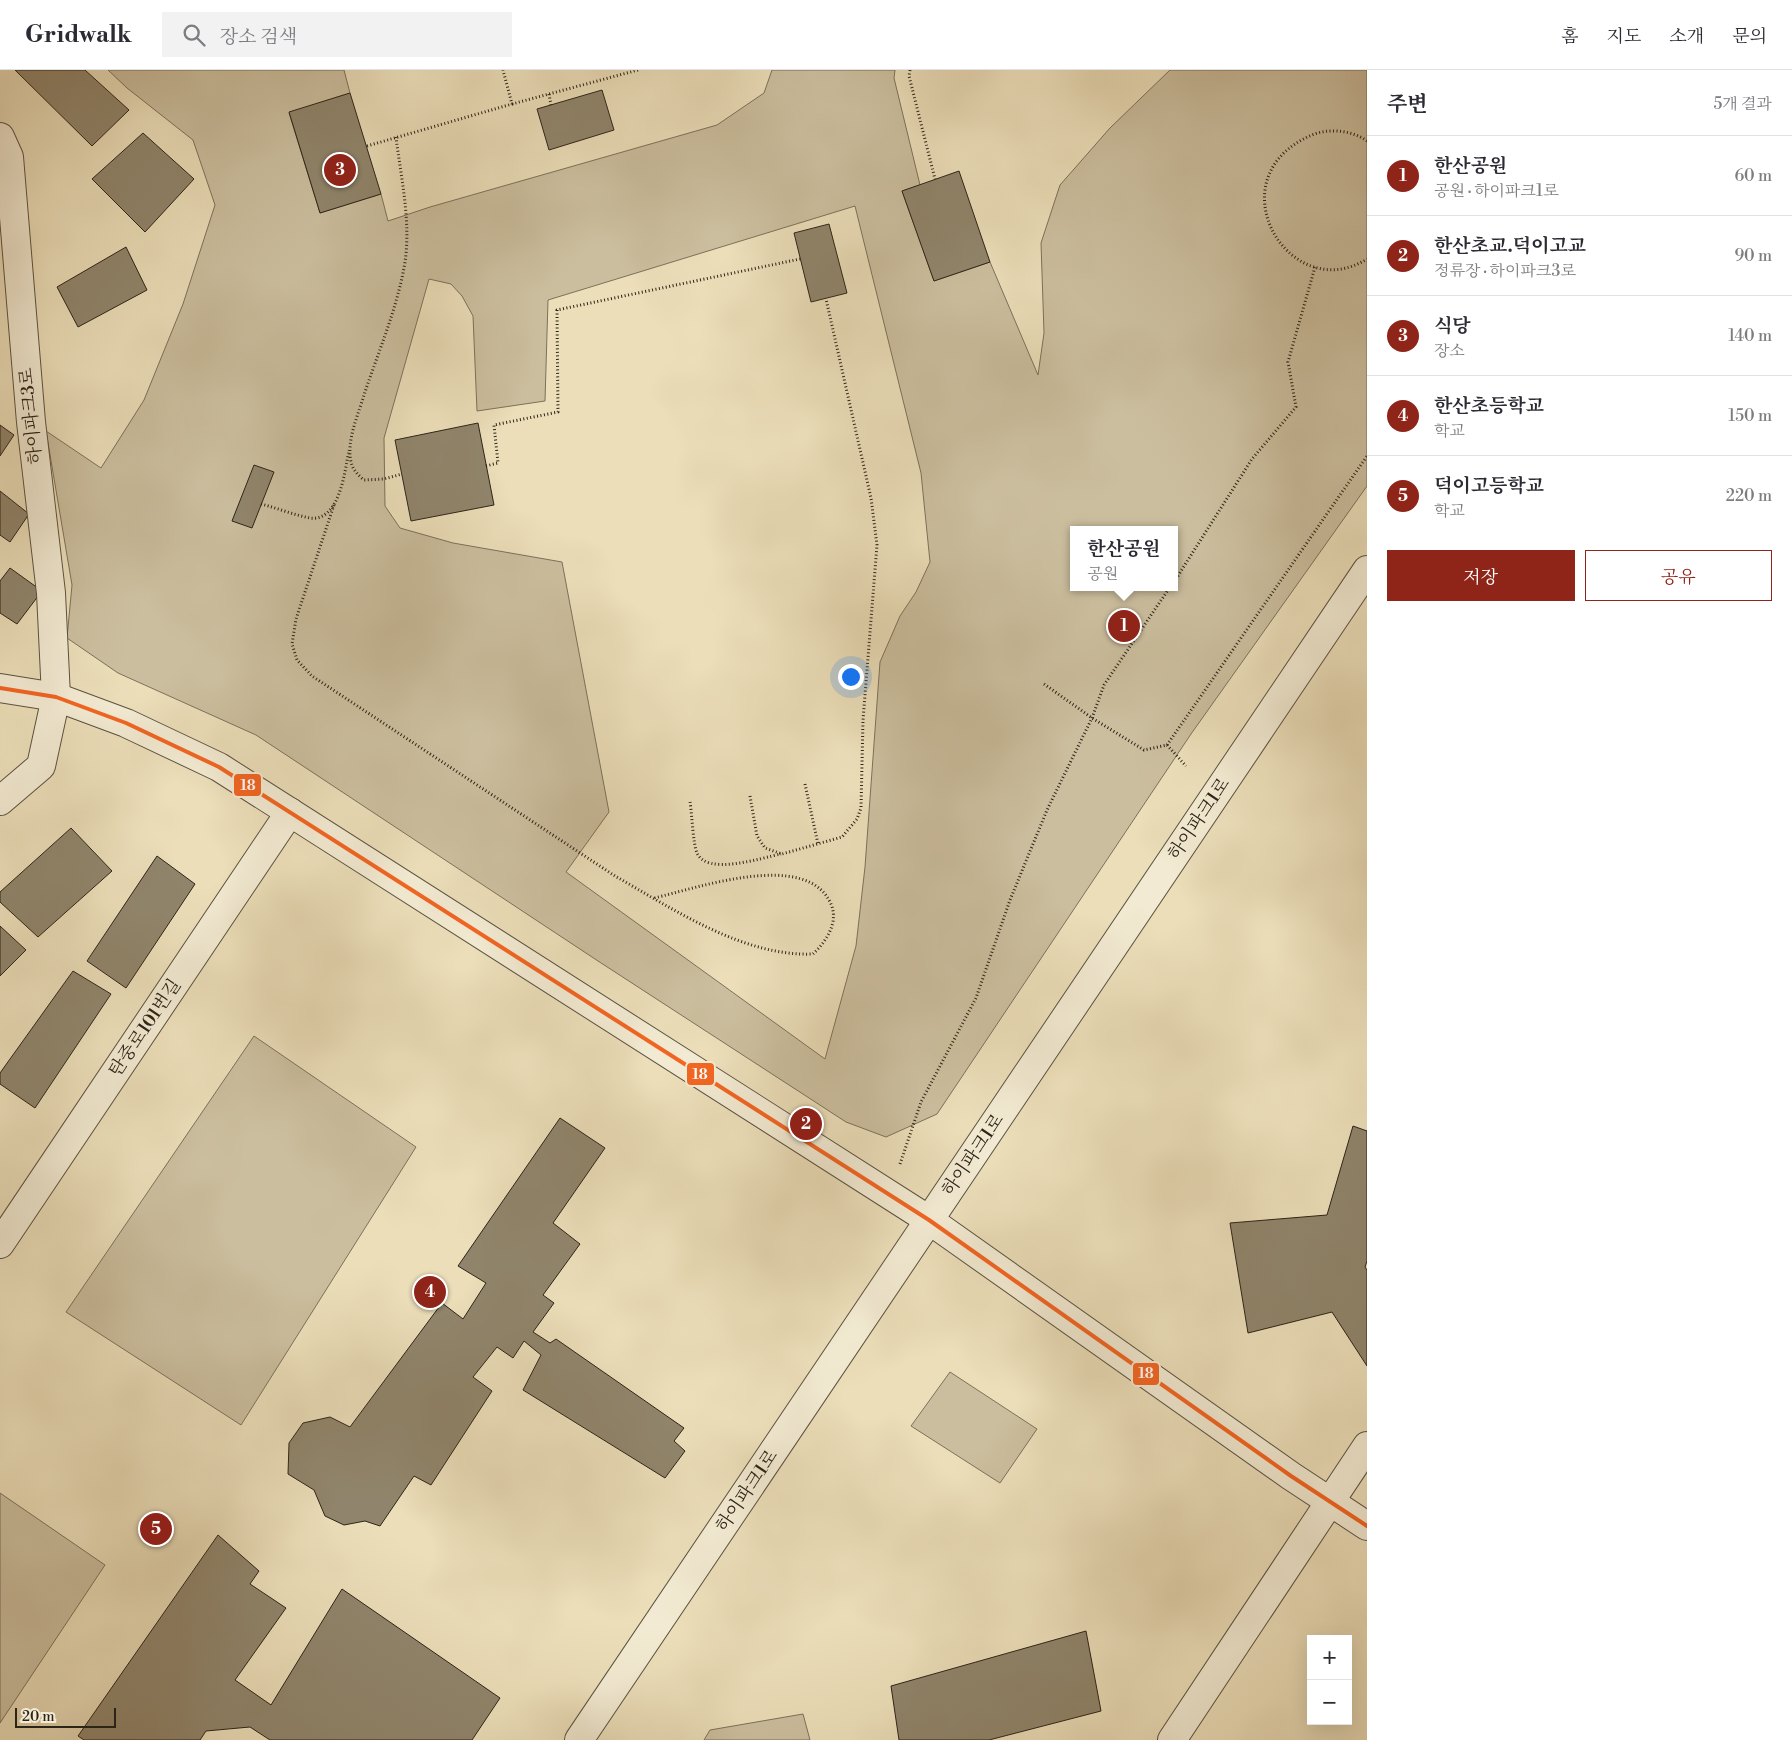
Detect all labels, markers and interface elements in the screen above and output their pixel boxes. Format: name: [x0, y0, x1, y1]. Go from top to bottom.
search box: [162, 12, 512, 57]
text: Gridwalk: [25, 20, 132, 50]
icon: search: [180, 21, 208, 49]
text: 장소 검색: [220, 25, 297, 49]
text: 홈: [1561, 25, 1579, 48]
text: 지도: [1607, 25, 1641, 48]
text: 소개: [1669, 25, 1704, 48]
text: 문의: [1732, 25, 1767, 48]
text: 주변: [1387, 92, 1428, 118]
text: 5개 결과: [1714, 94, 1772, 114]
pin: 3: [324, 151, 356, 189]
text: 한산공원: [1434, 154, 1507, 178]
text: 1: [1399, 166, 1407, 186]
text: 60 m: [1734, 166, 1772, 186]
text: 공원 · 하이파크1로: [1434, 181, 1558, 201]
text: 한산초교.덕이고교: [1434, 234, 1586, 258]
text: 2: [1398, 246, 1408, 266]
text: 90 m: [1734, 246, 1772, 266]
text: 정류장 · 하이파크3로: [1434, 261, 1576, 281]
text: 식당: [1434, 314, 1471, 338]
text: 3: [1398, 326, 1408, 346]
text: 140 m: [1728, 326, 1772, 346]
text: 장소: [1434, 341, 1465, 361]
street label: 하이파크3로: [14, 367, 48, 465]
text: 한산초등학교: [1434, 394, 1544, 418]
text: 4: [1398, 406, 1408, 426]
text: 150 m: [1728, 406, 1772, 426]
text: 학교: [1434, 421, 1465, 441]
text: 덕이고등학교: [1434, 474, 1544, 498]
text: 5: [1398, 486, 1408, 506]
text: 220 m: [1726, 486, 1772, 506]
text: 학교: [1434, 501, 1465, 521]
popup: [1070, 526, 1178, 591]
text: 한산공원: [1087, 537, 1161, 561]
button: 저장: [1387, 550, 1575, 601]
button: 공유: [1585, 550, 1772, 601]
text: 공원: [1087, 564, 1118, 584]
pin: 1: [1108, 607, 1140, 645]
your location: [838, 664, 864, 690]
line badge: 18: [233, 773, 262, 797]
street label: 하이파크1로: [1163, 773, 1235, 865]
text: 18: [240, 777, 256, 795]
street label: 탄중로101번길: [104, 975, 186, 1081]
line badge: 18: [686, 1062, 715, 1086]
text: 18: [692, 1066, 708, 1084]
pin: 2: [790, 1105, 822, 1143]
street label: 하이파크1로: [937, 1109, 1009, 1201]
pin: 4: [414, 1273, 446, 1311]
line badge: 18: [1132, 1362, 1160, 1386]
text: 18: [1138, 1365, 1154, 1383]
street label: 하이파크1로: [711, 1445, 783, 1537]
pin: 5: [140, 1510, 172, 1548]
map controls: [1307, 1635, 1352, 1725]
button: +: [1307, 1635, 1352, 1680]
button: −: [1307, 1680, 1352, 1725]
scale bar: [15, 1705, 116, 1728]
text: 20 m: [22, 1708, 54, 1726]

